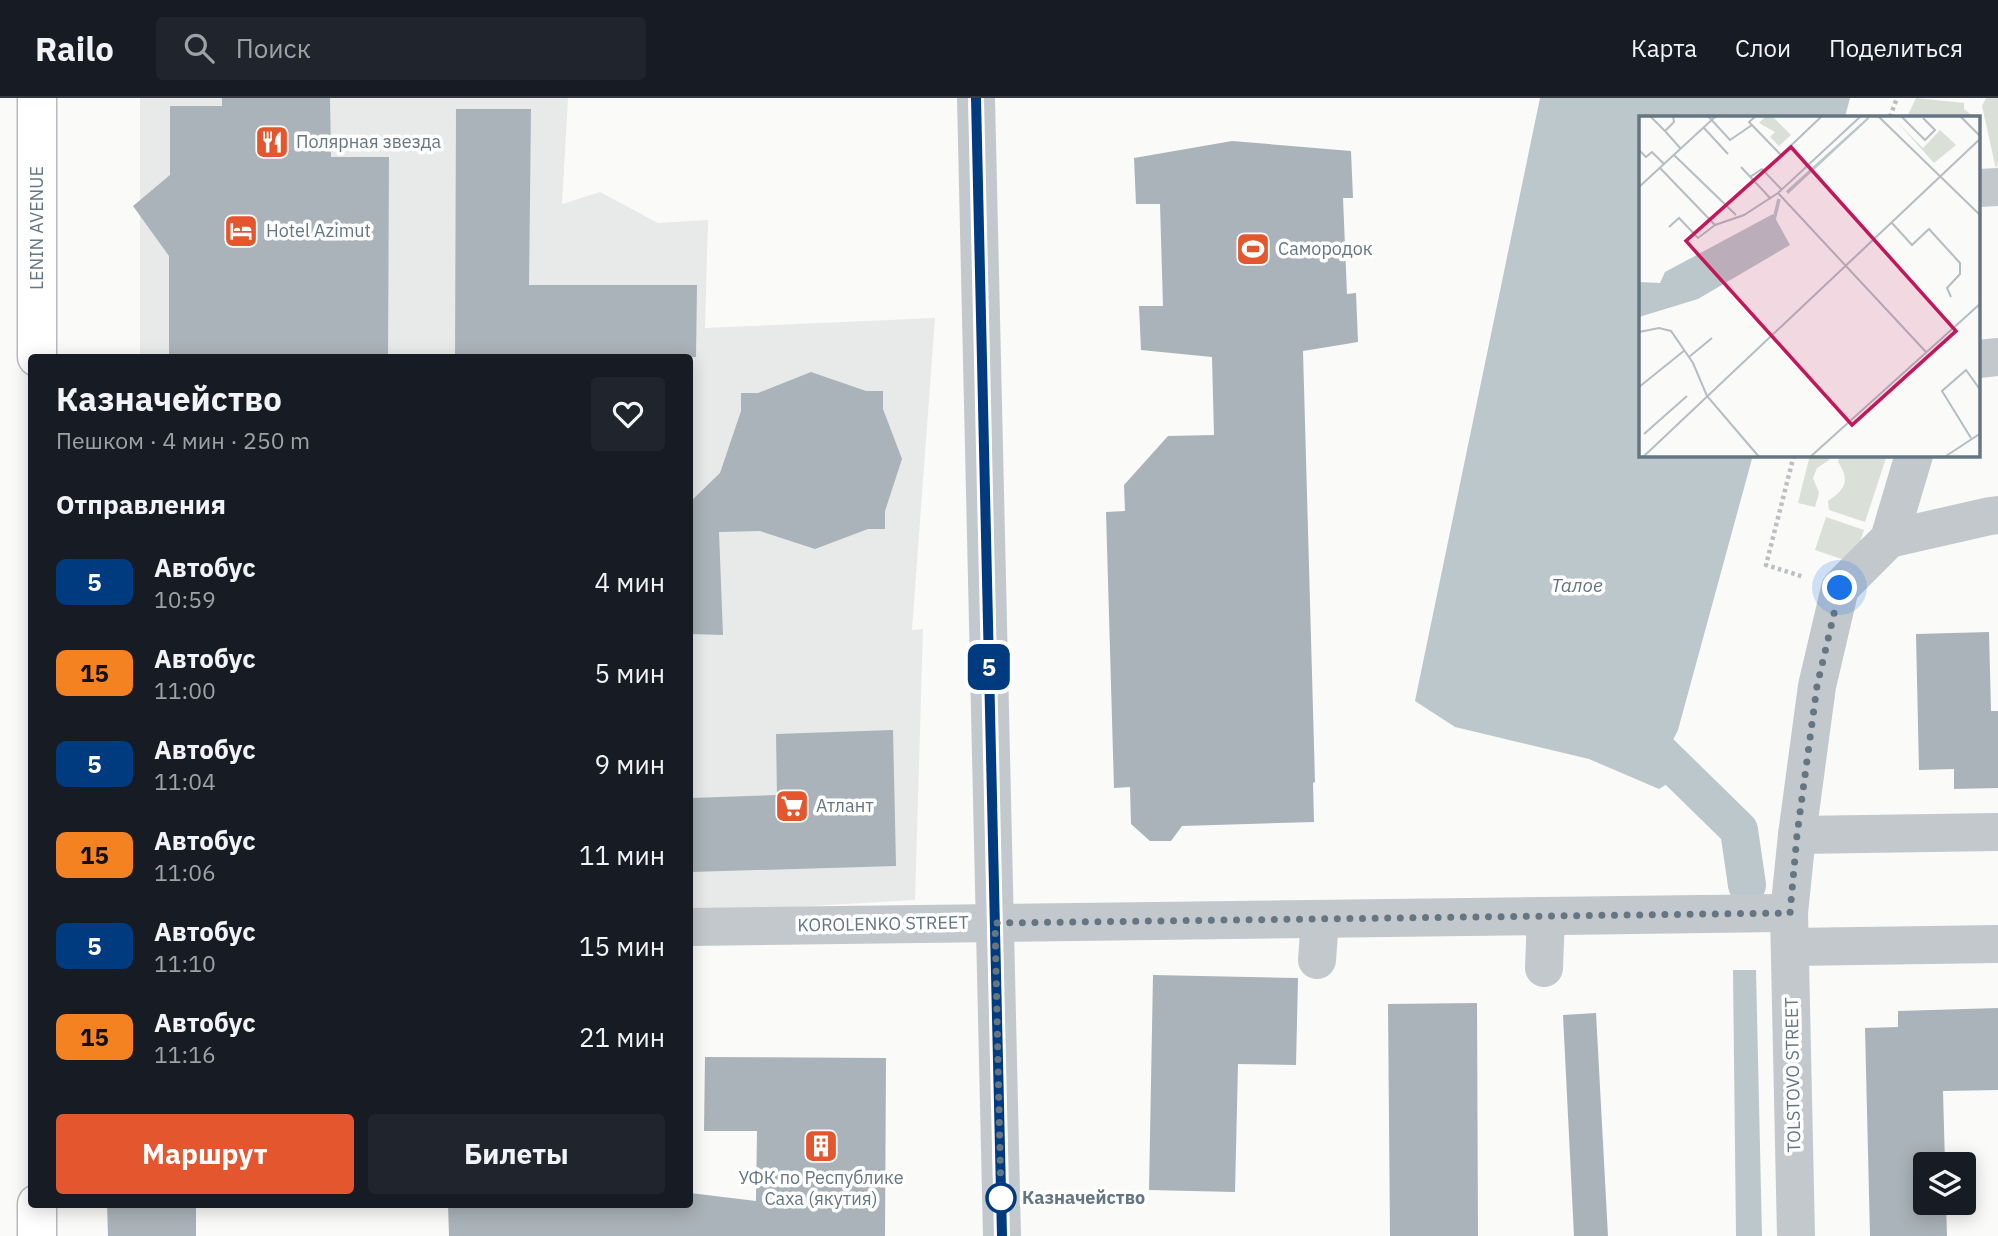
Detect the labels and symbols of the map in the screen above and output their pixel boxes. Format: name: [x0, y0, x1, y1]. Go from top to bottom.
inset map: [1639, 116, 1980, 457]
restaurant icon: Полярная звезда: [253, 123, 291, 161]
place label: Полярная звезда: [296, 130, 442, 153]
street label: LENIN AVENUE: [25, 166, 48, 290]
hotel icon: Hotel Azimut: [222, 212, 260, 250]
place label: Hotel Azimut: [266, 219, 371, 242]
sports icon: Самородок: [1234, 230, 1272, 268]
place label: Самородок: [1278, 237, 1373, 260]
your location: [1822, 570, 1857, 605]
water label: Талое: [1551, 573, 1603, 597]
line badge: 5: [966, 644, 1012, 690]
supermarket icon: Атлант: [773, 787, 811, 825]
place label: Атлант: [816, 794, 874, 817]
street label: KOROLENKO STREET: [797, 911, 969, 936]
street label: TOLSTOVO STREET: [1780, 997, 1805, 1153]
building icon: УФК по Республике Саха (якутия): [802, 1127, 840, 1165]
place label: УФК по Республике Саха (якутия): [738, 1166, 904, 1210]
marker: Казначейство: [986, 1183, 1016, 1213]
place label: Казначейство: [1022, 1186, 1145, 1209]

